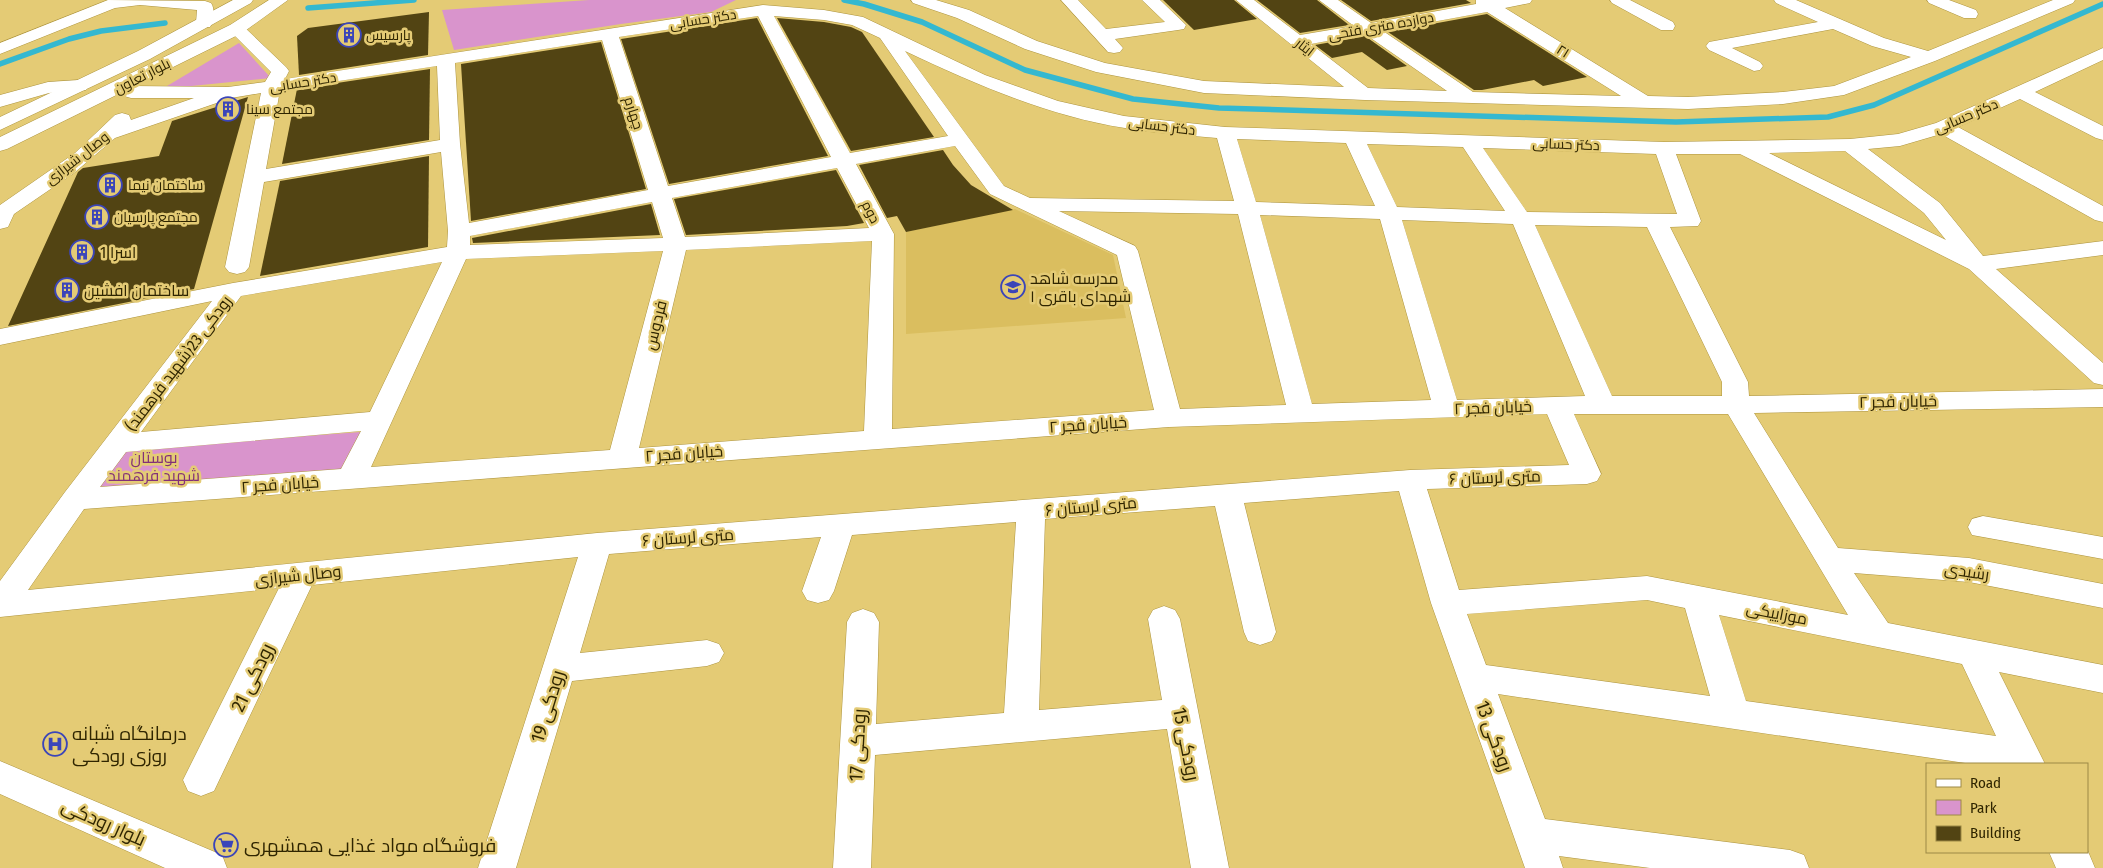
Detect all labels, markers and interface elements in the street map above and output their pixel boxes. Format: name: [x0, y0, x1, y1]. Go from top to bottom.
street label: دکتر حسابی: [669, 6, 738, 33]
street label: دوازده متری فتحی: [1327, 9, 1435, 44]
building icon: پارسیس: [336, 22, 362, 48]
place label: پارسیس: [366, 27, 411, 45]
street label: ایثار: [1291, 34, 1318, 60]
street label: ۲۱: [1553, 41, 1572, 62]
street label: بلوار تعاون: [111, 55, 173, 98]
street label: دکتر حسابی: [269, 69, 338, 96]
street label: چهارم: [619, 95, 647, 132]
building icon: مجتمع سینا: [215, 96, 241, 122]
street label: دکتر حسابی: [1932, 96, 2000, 137]
place label: مجتمع سینا: [246, 101, 313, 118]
street label: دکتر حسابی: [1128, 114, 1196, 139]
street label: وصال شیرازی: [42, 128, 112, 188]
street label: دکتر حسابی: [1532, 135, 1600, 154]
building icon: ساختمان نیما: [97, 172, 123, 198]
place label: ساختمان نیما: [128, 177, 203, 194]
street label: دوم: [857, 198, 883, 227]
building icon: مجتمع پارسیان: [84, 204, 110, 230]
place label: مجتمع پارسیان: [114, 209, 198, 227]
building icon: اسرا 1: [69, 239, 95, 265]
place label: اسرا 1: [100, 243, 136, 262]
place label: مدرسه شاهد شهدای باقری ۱: [1030, 269, 1131, 307]
school or university icon: مدرسه شاهد شهدای باقری ۱: [1000, 274, 1026, 300]
building icon: ساختمان افشین: [54, 277, 80, 303]
place label: ساختمان افشین: [84, 281, 189, 301]
street label: رودکی 23(شهید فرهمند): [121, 292, 236, 435]
street label: فردوس: [640, 298, 672, 352]
street label: خیابان فجر ۲: [1859, 391, 1937, 413]
street label: خیابان فجر ۲: [1454, 397, 1532, 419]
street label: خیابان فجر ۲: [1048, 412, 1128, 438]
street label: خیابان فجر ۲: [644, 441, 724, 467]
park label: بوستان شهید فرهمند: [108, 448, 200, 486]
street label: ۶ متری لرستان: [1449, 466, 1541, 490]
street label: خیابان فجر ۲: [240, 472, 320, 498]
street label: ۶ متری لرستان: [1044, 493, 1138, 521]
street label: ۶ متری لرستان: [642, 525, 735, 551]
street label: رشیدی: [1943, 559, 1991, 585]
street label: وصال شیرازی: [254, 562, 342, 590]
street label: موزاییکی: [1745, 598, 1809, 630]
street label: رودکی 21: [226, 639, 279, 715]
street label: رودکی 19: [526, 667, 569, 745]
street label: رودکی 13: [1471, 698, 1518, 775]
street label: رودکی 15: [1168, 706, 1205, 783]
street label: رودکی 17: [844, 708, 871, 782]
place label: درمانگاه شبانه روزی رودکی: [72, 722, 187, 767]
hospital icon: درمانگاه شبانه روزی رودکی: [42, 731, 68, 757]
legend: [1926, 763, 2088, 853]
text: Road: [1970, 774, 2001, 792]
street label: بلوار رودکی: [58, 794, 149, 851]
text: Park: [1970, 799, 1997, 817]
text: Building: [1970, 824, 2021, 842]
supermarket icon: فروشگاه مواد غذایی همشهری: [213, 832, 239, 858]
place label: فروشگاه مواد غذایی همشهری: [244, 834, 496, 857]

